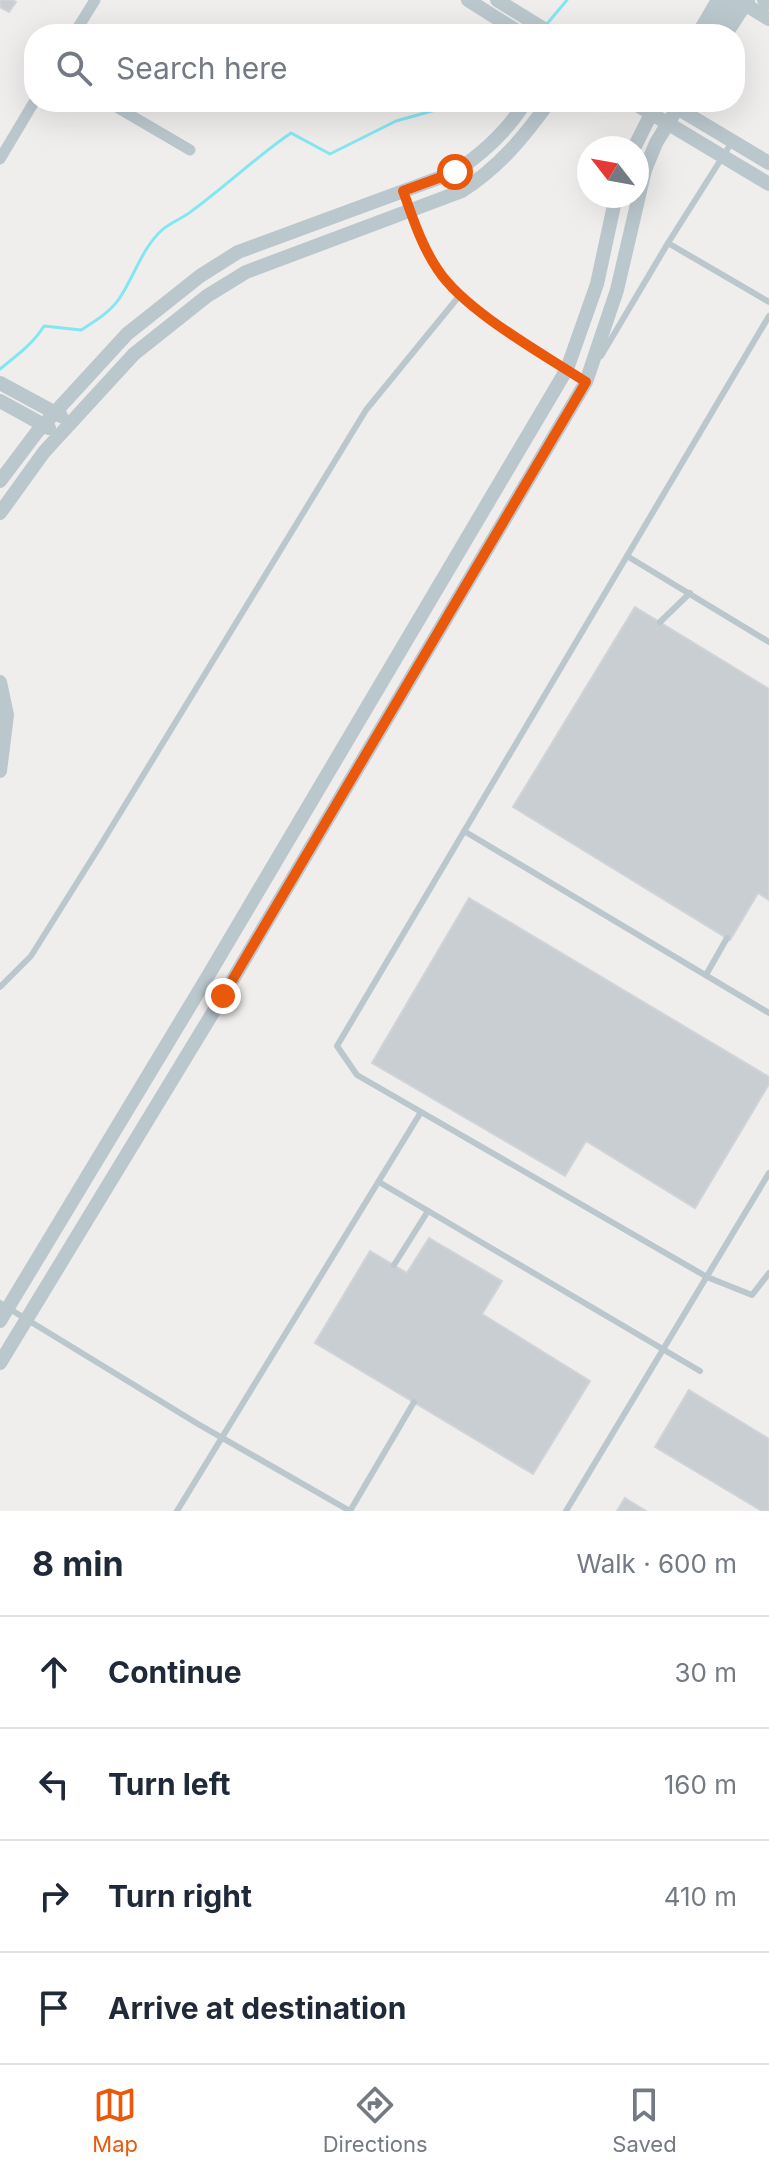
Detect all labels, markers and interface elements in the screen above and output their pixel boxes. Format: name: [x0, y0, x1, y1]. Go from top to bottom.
search box: [24, 24, 745, 112]
icon: search: [52, 46, 96, 90]
text: Search here: [116, 50, 288, 86]
north arrow: [577, 136, 649, 208]
route start: [437, 154, 473, 190]
route end: [205, 978, 241, 1014]
text: 8 min: [32, 1543, 124, 1584]
text: Walk · 600 m: [576, 1548, 737, 1579]
icon: ahead: [32, 1650, 76, 1694]
text: Continue: [108, 1654, 242, 1690]
text: 30 m: [674, 1657, 737, 1688]
icon: left: [32, 1762, 76, 1806]
text: Turn left: [108, 1766, 230, 1802]
text: 160 m: [664, 1769, 737, 1800]
icon: right: [32, 1874, 76, 1918]
text: Turn right: [108, 1878, 252, 1914]
text: 410 m: [664, 1881, 737, 1912]
icon: arrive: [32, 1986, 76, 2030]
text: Arrive at destination: [108, 1990, 406, 2026]
tab: Map: [92, 2083, 138, 2157]
tab: Directions: [323, 2083, 428, 2157]
tab: Saved: [612, 2083, 677, 2157]

